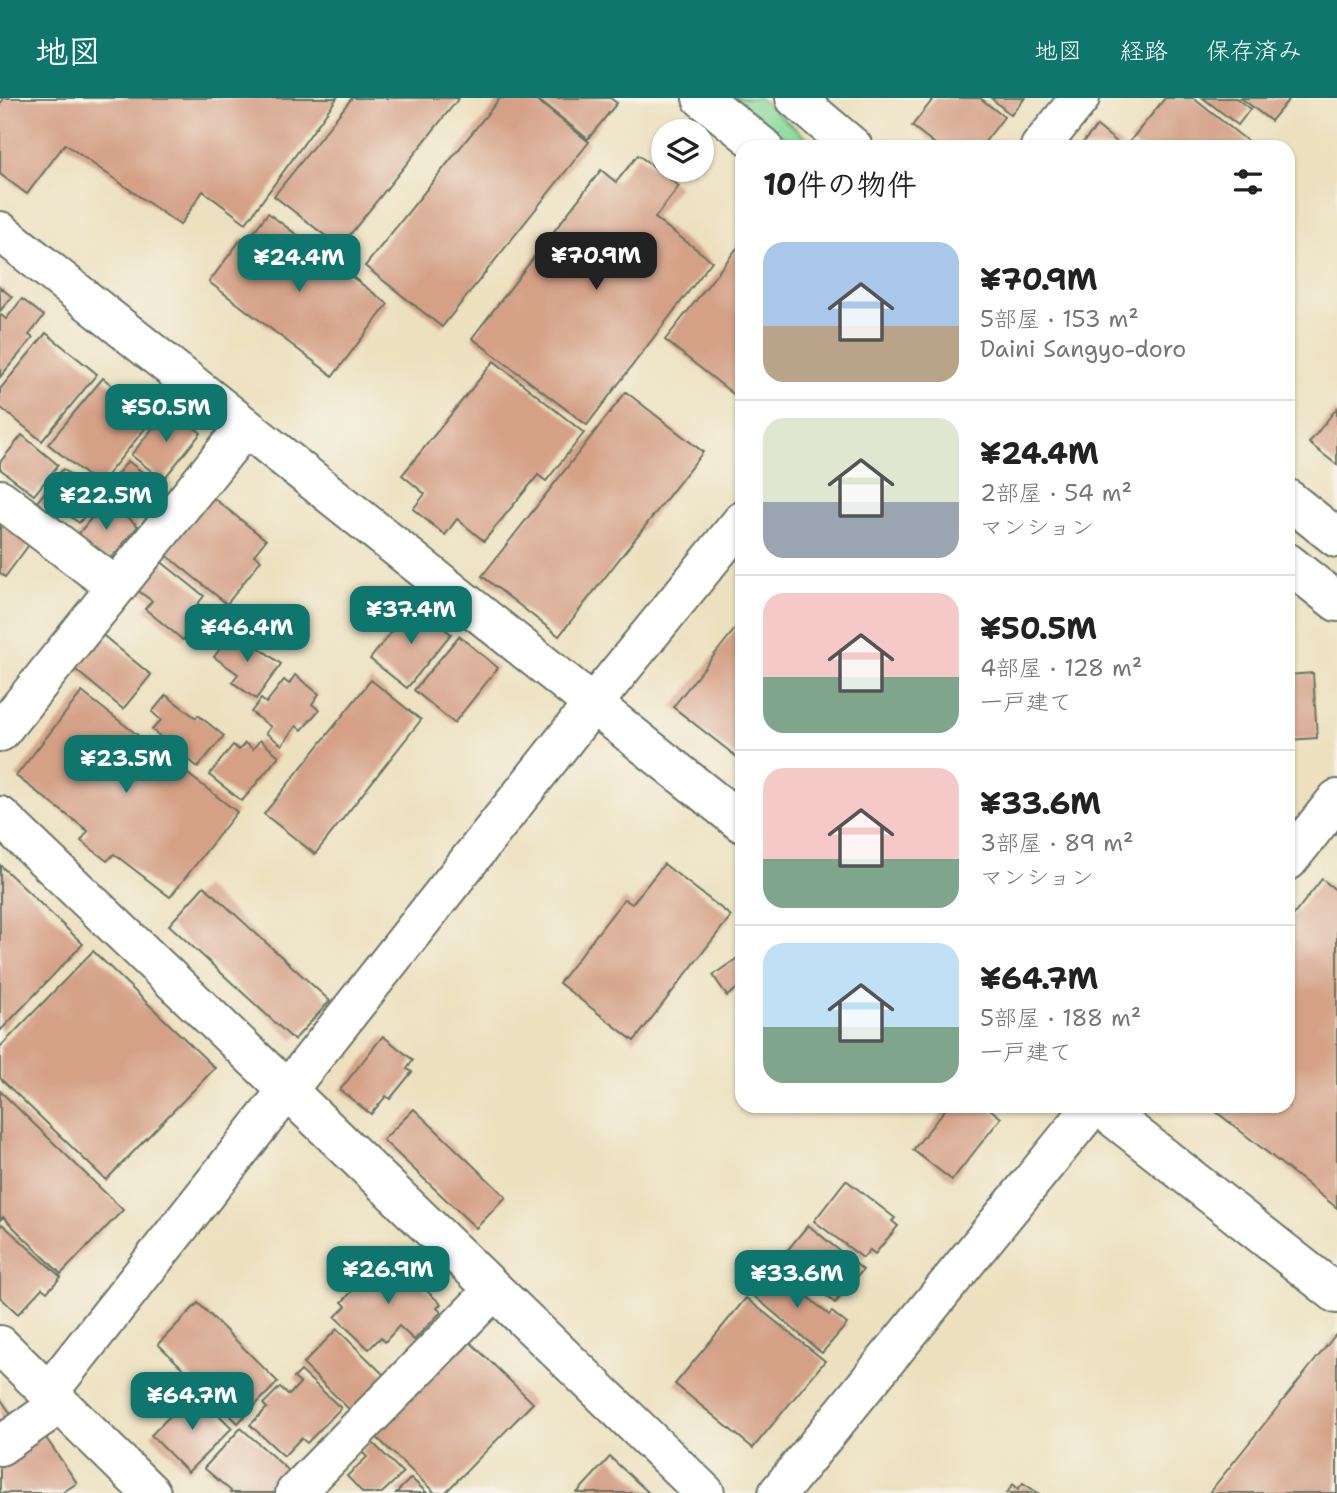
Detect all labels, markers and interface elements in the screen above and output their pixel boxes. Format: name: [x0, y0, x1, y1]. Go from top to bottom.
text: 地図: [35, 29, 101, 74]
text: 地図: [1034, 35, 1082, 67]
text: 経路: [1120, 35, 1168, 67]
text: 保存済み: [1206, 35, 1302, 67]
map controls: [651, 119, 714, 182]
button: layers: [651, 119, 714, 182]
icon: filters: [1229, 163, 1267, 201]
text: 10件の物件: [763, 164, 917, 205]
pin: ¥70.9M: [539, 232, 653, 292]
pin: ¥24.4M: [242, 234, 356, 294]
text: ¥70.9M: [551, 240, 641, 270]
text: ¥24.4M: [253, 242, 345, 272]
text: ¥70.9M: [980, 259, 1098, 300]
icon: home: [819, 270, 903, 354]
text: 5部屋 · 153 m²: [980, 304, 1139, 334]
text: Daini Sangyo-doro: [980, 334, 1186, 364]
pin: ¥50.5M: [109, 384, 223, 444]
text: ¥50.5M: [121, 392, 211, 422]
text: ¥24.4M: [980, 433, 1099, 474]
icon: home: [819, 446, 903, 530]
pin: ¥22.5M: [49, 472, 163, 532]
text: 2部屋 · 54 m²: [980, 478, 1132, 508]
text: ¥22.5M: [60, 480, 152, 510]
text: マンション: [980, 512, 1094, 542]
pin: ¥37.4M: [354, 587, 468, 646]
text: ¥37.4M: [366, 594, 456, 624]
pin: ¥46.4M: [190, 604, 304, 664]
text: ¥50.5M: [980, 608, 1097, 649]
text: ¥46.4M: [201, 612, 293, 642]
icon: home: [819, 621, 903, 705]
text: 4部屋 · 128 m²: [980, 653, 1142, 683]
text: 一戸建て: [980, 687, 1072, 717]
pin: ¥23.5M: [69, 736, 183, 795]
text: ¥23.5M: [80, 743, 172, 773]
text: ¥33.6M: [980, 783, 1101, 824]
icon: home: [819, 796, 903, 880]
text: 3部屋 · 89 m²: [980, 828, 1134, 858]
text: マンション: [980, 862, 1094, 892]
text: ¥64.7M: [980, 958, 1098, 999]
icon: home: [819, 971, 903, 1055]
text: 5部屋 · 188 m²: [980, 1003, 1141, 1033]
text: 一戸建て: [980, 1037, 1072, 1067]
pin: ¥26.9M: [331, 1246, 445, 1306]
pin: ¥33.6M: [740, 1250, 854, 1310]
text: ¥26.9M: [343, 1254, 433, 1284]
text: ¥33.6M: [751, 1258, 843, 1288]
pin: ¥64.7M: [135, 1372, 249, 1432]
text: ¥64.7M: [147, 1380, 237, 1410]

